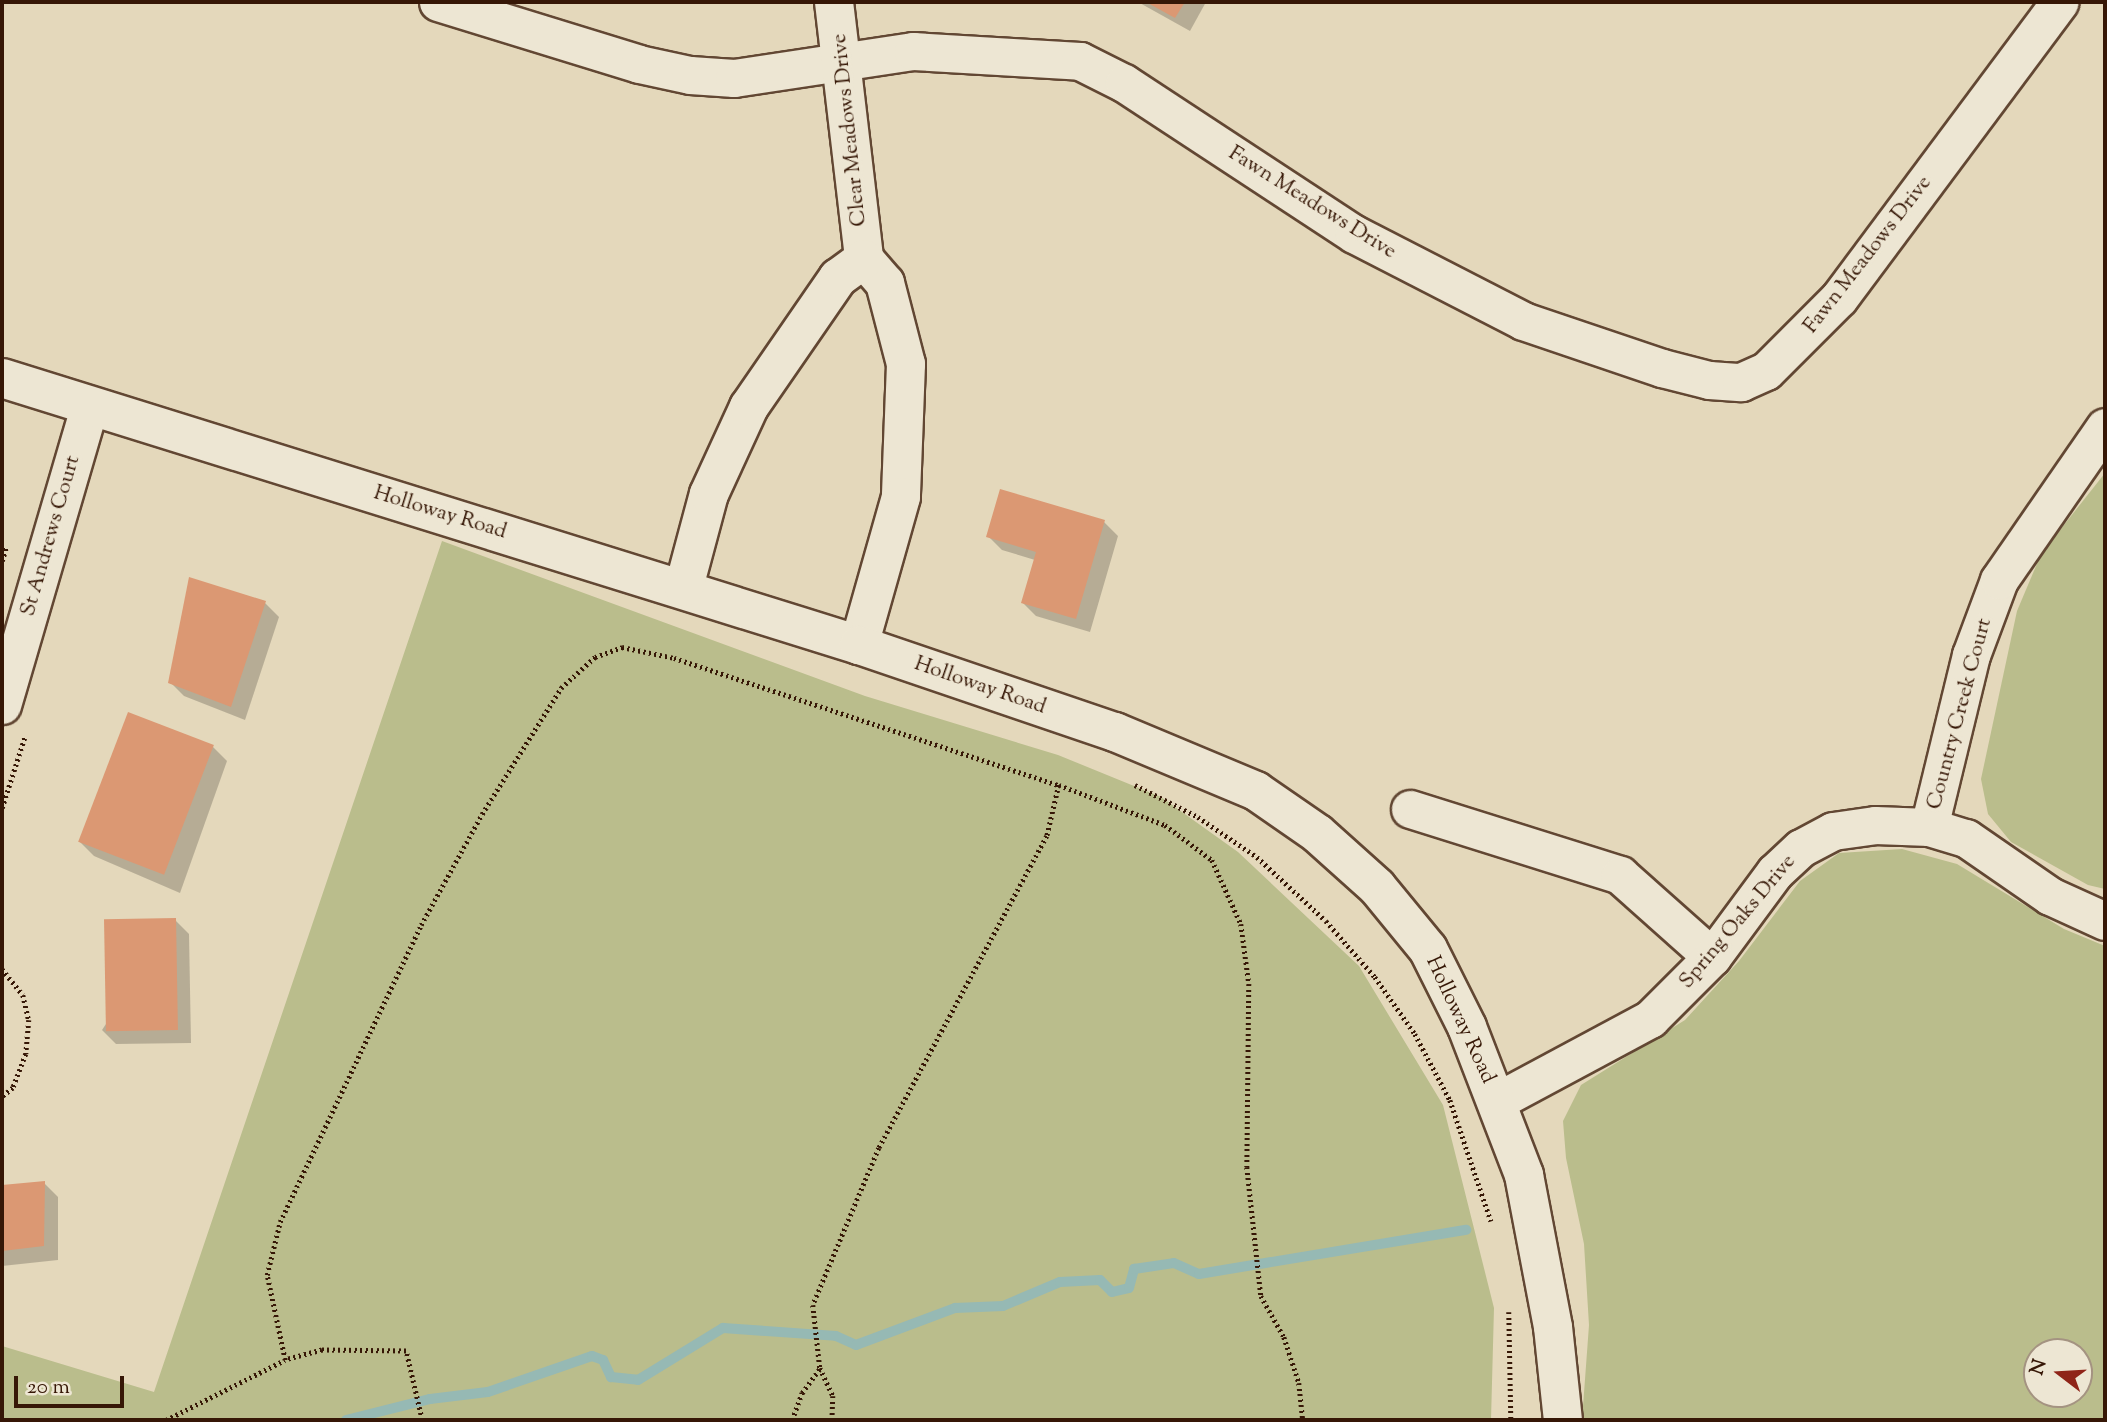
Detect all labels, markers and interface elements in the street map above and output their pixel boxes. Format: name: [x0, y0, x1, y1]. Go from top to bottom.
street label: Clear Meadows Drive: [827, 32, 873, 228]
street label: Fawn Meadows Drive: [1224, 141, 1400, 265]
street label: Fawn Meadows Drive: [1799, 171, 1937, 339]
street label: St Andrews Court: [16, 453, 86, 619]
street label: Holloway Road: [371, 481, 509, 545]
street label: Country Creek Court: [1922, 616, 1998, 812]
street label: Holloway Road: [911, 652, 1049, 720]
street label: Spring Oaks Drive: [1675, 850, 1801, 994]
street label: Holloway Road: [1420, 952, 1500, 1088]
north arrow: [2023, 1338, 2093, 1408]
text: N: [2024, 1356, 2054, 1379]
scale bar: [18, 1362, 128, 1406]
text: 20 m: [27, 1373, 70, 1403]

